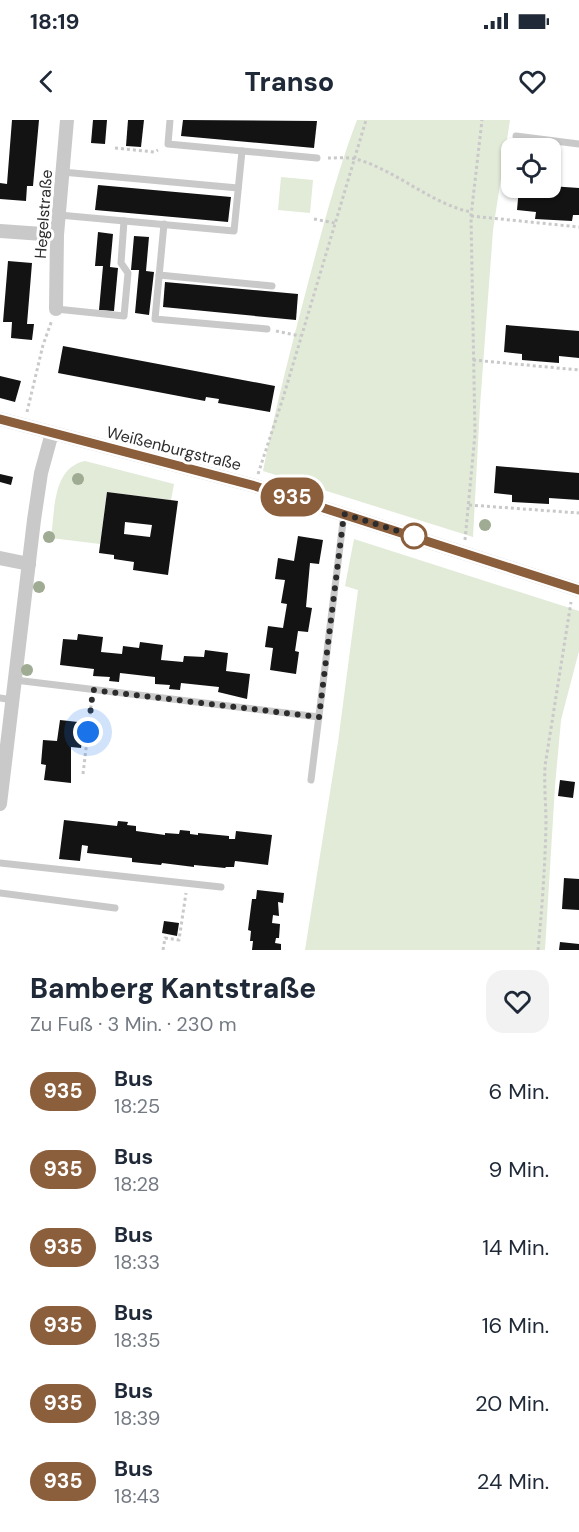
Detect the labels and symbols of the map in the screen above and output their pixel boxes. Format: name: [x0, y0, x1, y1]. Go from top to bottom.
street label: Hegelstraße: [30, 169, 57, 259]
street label: Weißenburgstraße: [104, 422, 243, 475]
line badge: 935: [258, 478, 326, 517]
unlabelled marker: [401, 523, 427, 549]
your location: [73, 717, 103, 747]

